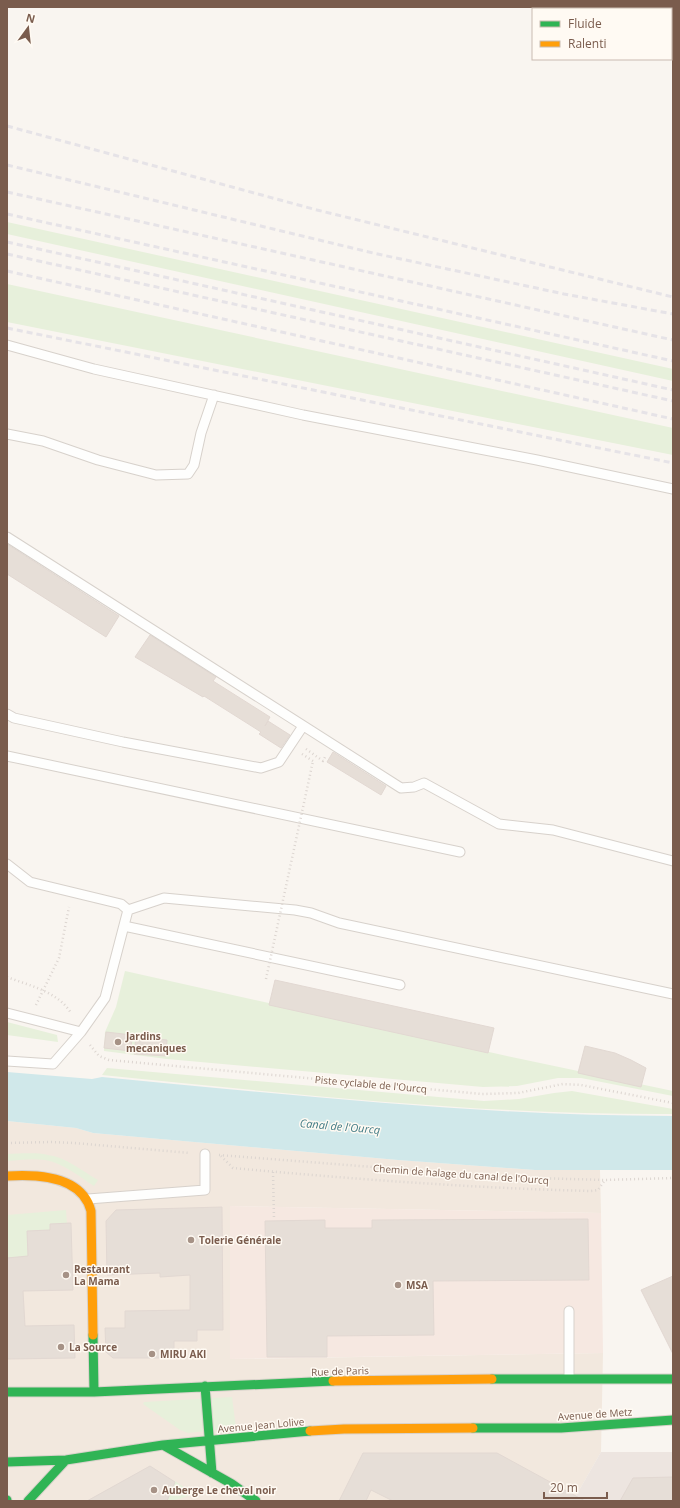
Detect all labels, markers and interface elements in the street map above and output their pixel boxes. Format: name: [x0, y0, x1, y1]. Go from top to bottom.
north arrow: [8, 8, 48, 48]
legend: [532, 8, 672, 60]
text: N: [24, 9, 37, 26]
text: Fluide: [568, 15, 602, 32]
text: Ralenti: [568, 35, 607, 52]
place label: Jardins mecaniques: [125, 1029, 186, 1055]
marker: Jardins mecaniques: [113, 1037, 123, 1047]
street label: Piste cyclable de l'Ourcq: [314, 1072, 428, 1096]
water label: Canal de l'Ourcq: [299, 1115, 381, 1137]
street label: Chemin de halage du canal de l'Ourcq: [373, 1161, 549, 1187]
place label: Tolerie Générale: [199, 1233, 281, 1247]
marker: Tolerie Générale: [186, 1235, 196, 1245]
place label: Restaurant La Mama: [74, 1262, 131, 1288]
marker: Restaurant La Mama: [61, 1270, 71, 1280]
place label: MSA: [406, 1278, 428, 1292]
marker: MSA: [393, 1280, 403, 1290]
place label: La Source: [69, 1340, 117, 1354]
marker: La Source: [56, 1342, 66, 1352]
place label: MIRU AKI: [160, 1347, 206, 1361]
marker: MIRU AKI: [147, 1349, 157, 1359]
street label: Rue de Paris: [311, 1363, 369, 1379]
street label: Avenue de Metz: [557, 1404, 633, 1424]
street label: Avenue Jean Lolive: [217, 1414, 305, 1436]
scale bar: [544, 1474, 607, 1500]
text: 20 m: [550, 1479, 578, 1496]
place label: Auberge Le cheval noir: [162, 1483, 276, 1497]
marker: Auberge Le cheval noir: [149, 1485, 159, 1495]

